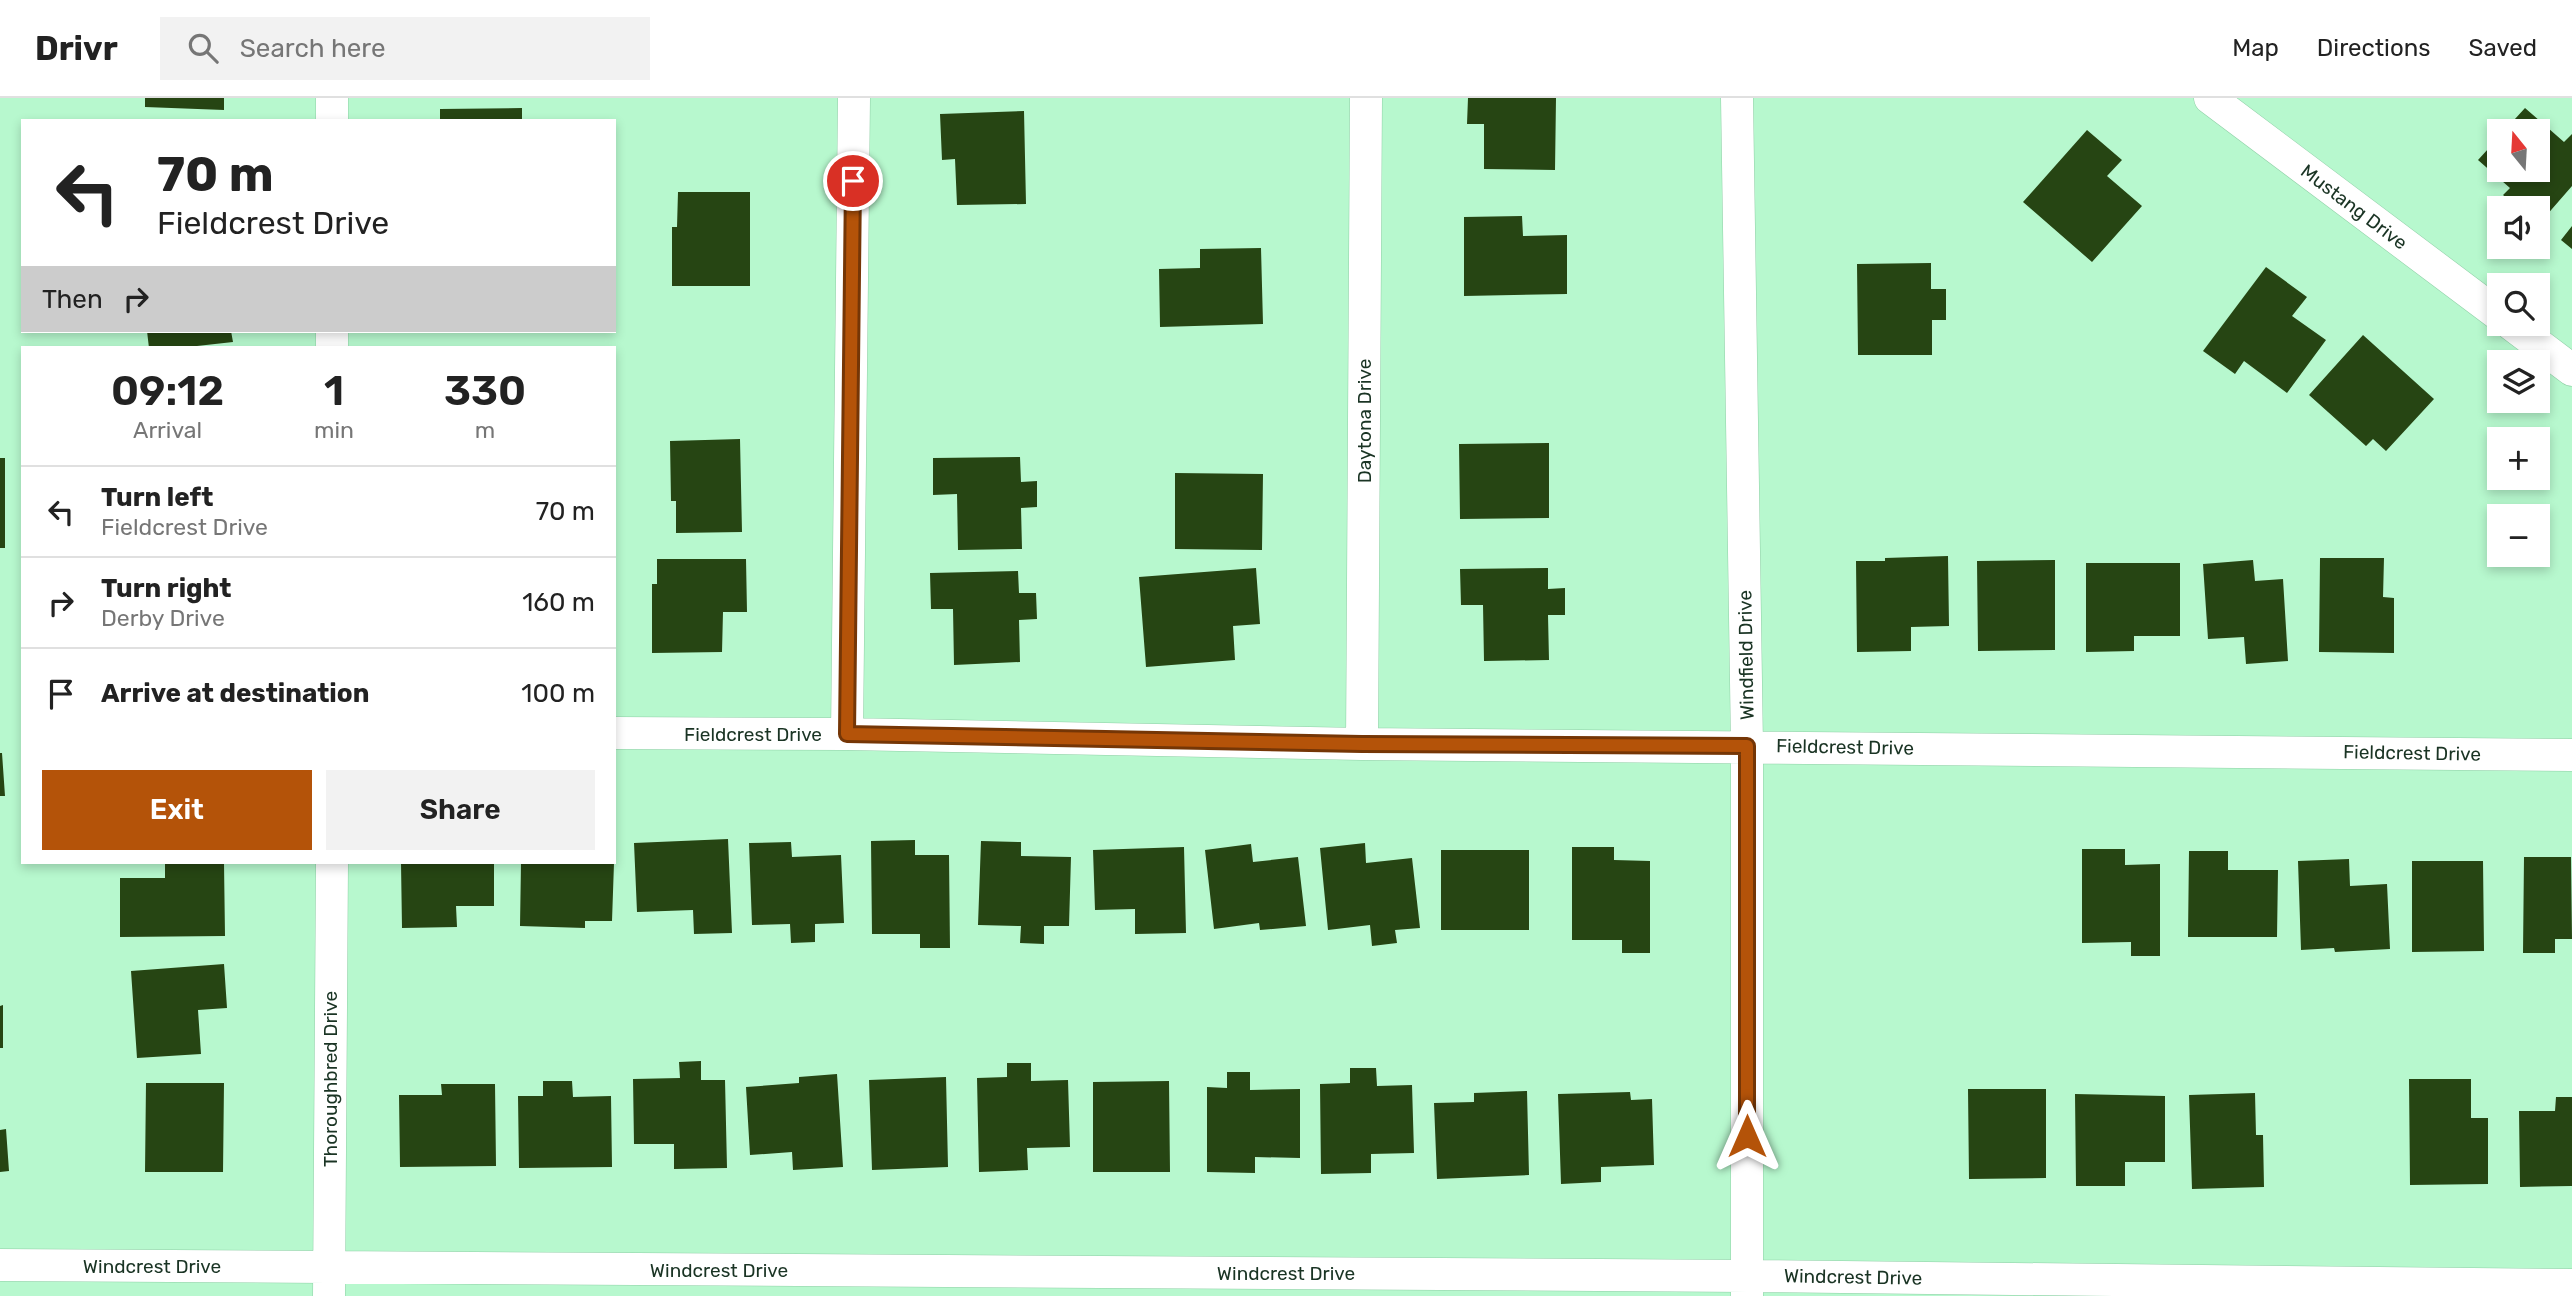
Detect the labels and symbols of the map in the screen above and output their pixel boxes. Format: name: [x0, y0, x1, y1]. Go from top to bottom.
north arrow: [2487, 119, 2550, 182]
pin: [823, 151, 883, 211]
street label: Mustang Drive: [2296, 159, 2412, 255]
street label: Daytona Drive: [1353, 359, 1376, 483]
street label: Windfield Drive: [1733, 590, 1759, 720]
street label: Fieldcrest Drive: [684, 723, 822, 746]
street label: Fieldcrest Drive: [1776, 734, 1914, 760]
street label: Fieldcrest Drive: [2343, 740, 2481, 766]
street label: Thoroughbred Drive: [319, 991, 342, 1167]
position arrow: [1710, 1099, 1784, 1173]
street label: Windcrest Drive: [83, 1255, 221, 1278]
street label: Windcrest Drive: [650, 1259, 788, 1282]
street label: Windcrest Drive: [1217, 1262, 1355, 1285]
street label: Windcrest Drive: [1784, 1264, 1922, 1290]

